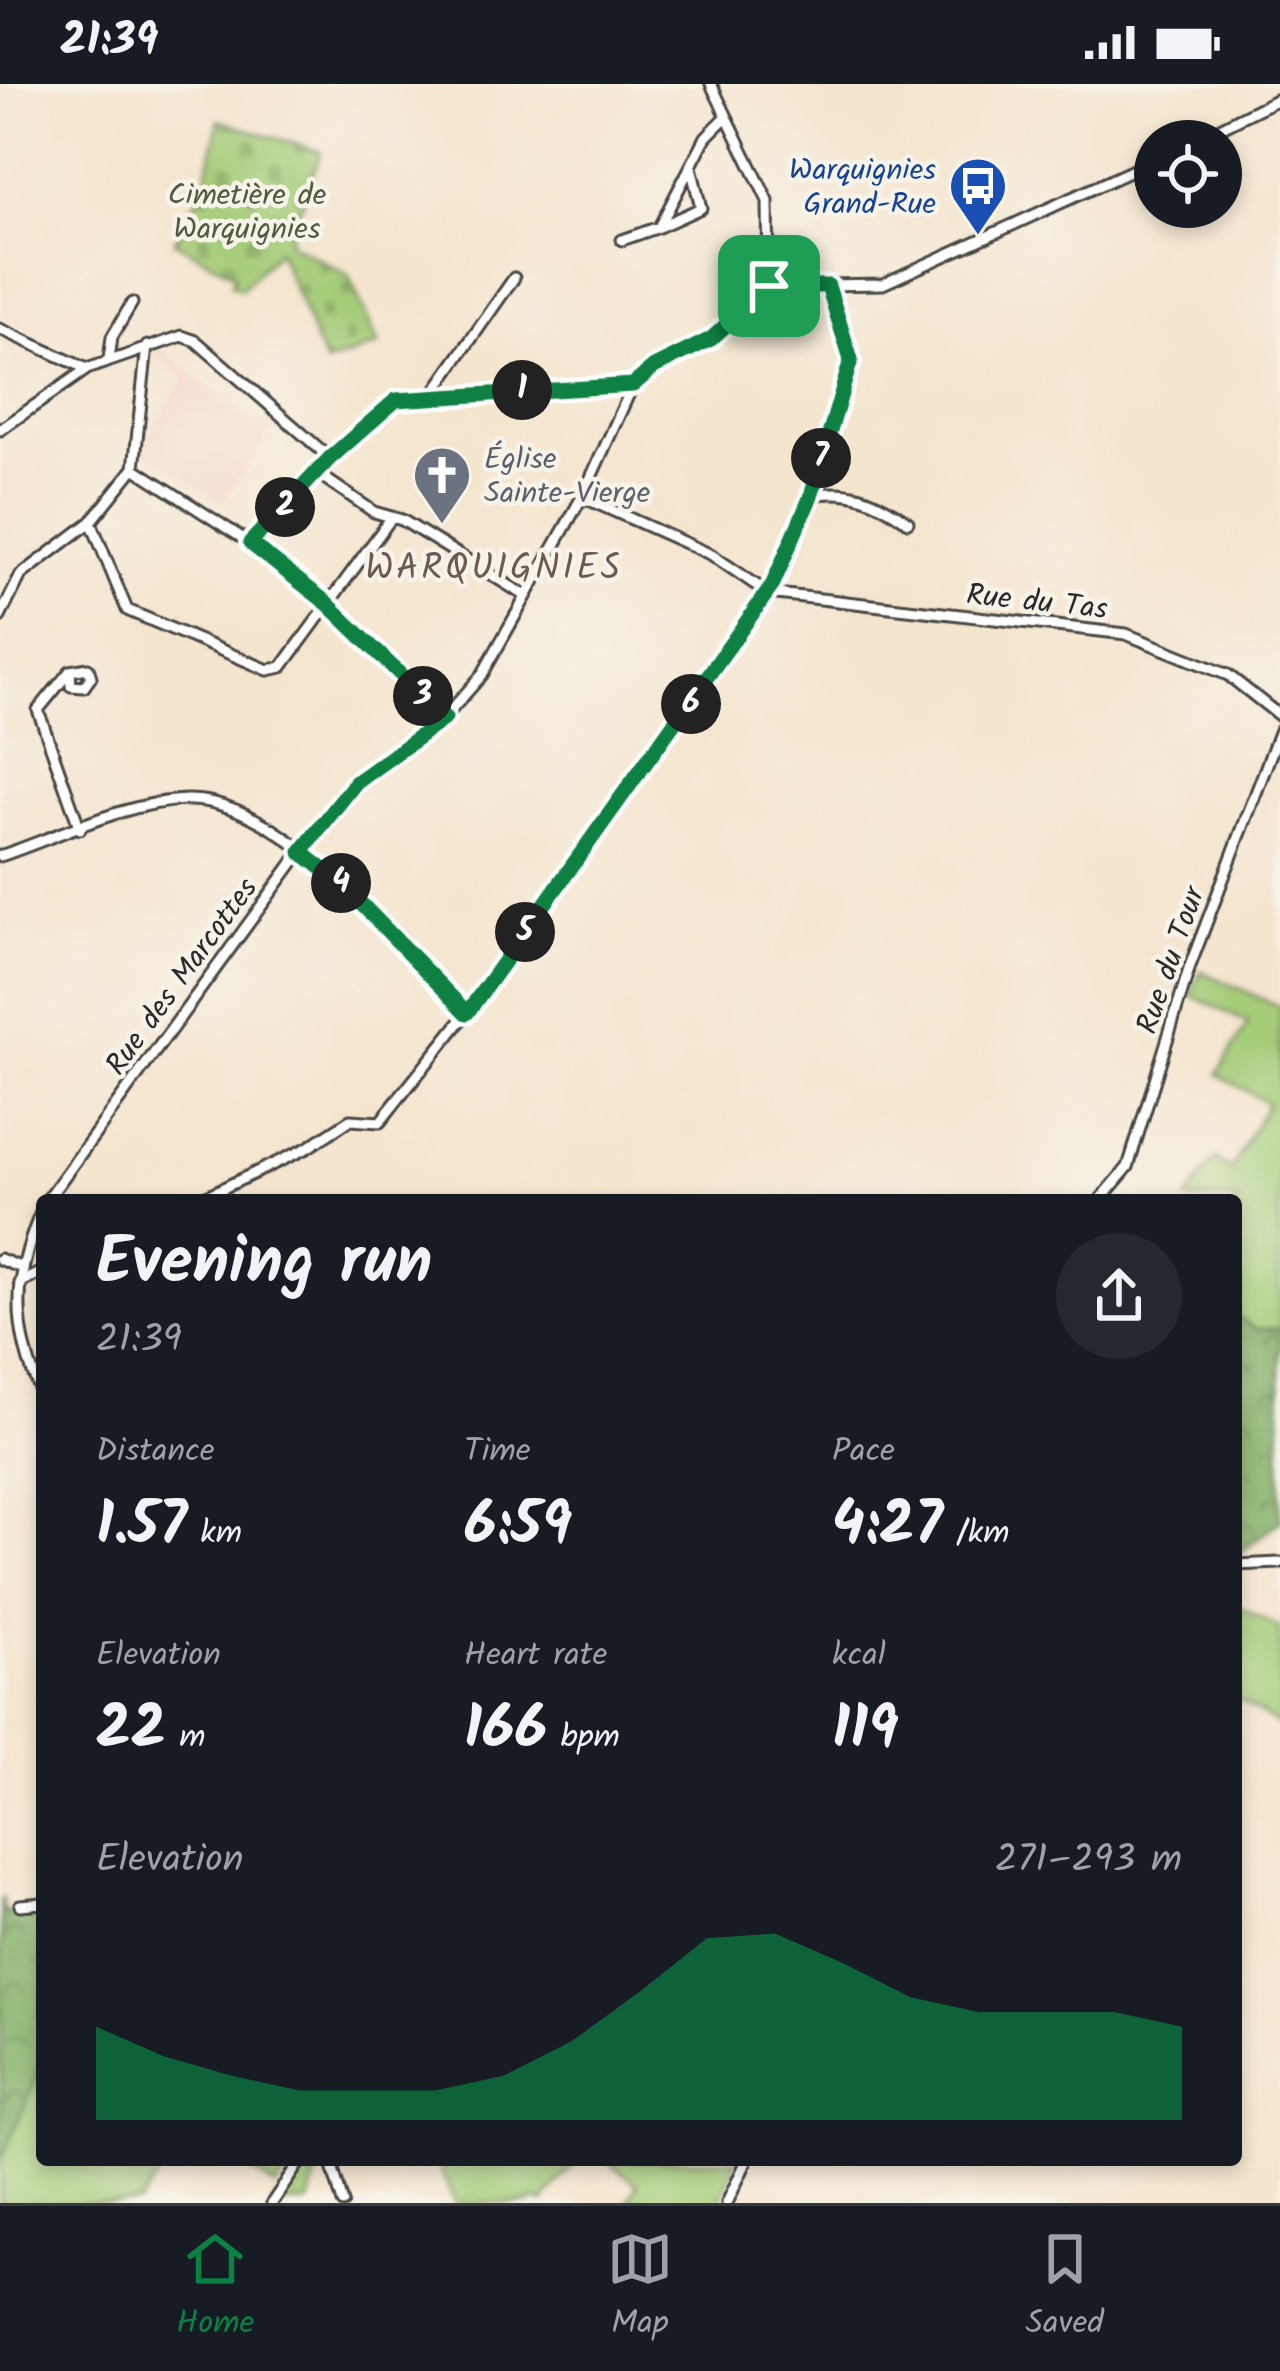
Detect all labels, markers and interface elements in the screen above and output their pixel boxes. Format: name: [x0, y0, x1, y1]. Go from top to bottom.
text: 21:39: [60, 6, 158, 78]
map controls: [1134, 120, 1242, 228]
button: locate: [1134, 120, 1242, 228]
place label: Warquignies Grand-Rue: [789, 147, 936, 229]
bus stop icon: Warquignies Grand-Rue: [947, 155, 1009, 237]
park label: Cimetière de Warquignies: [168, 172, 326, 254]
pin: [718, 235, 820, 337]
icon: arrive: [736, 253, 802, 319]
pin: 1: [492, 360, 552, 420]
text: 1: [517, 363, 527, 416]
pin: 7: [791, 428, 851, 488]
text: 7: [813, 431, 829, 484]
place label: Église Sainte-Vierge: [484, 436, 650, 518]
church icon: Église Sainte-Vierge: [411, 444, 473, 526]
pin: 2: [255, 477, 315, 537]
text: 2: [275, 480, 295, 533]
district label: WARQUIGNIES: [365, 541, 623, 598]
street label: Rue du Tas: [964, 572, 1110, 634]
pin: 3: [393, 666, 453, 726]
text: 3: [414, 669, 432, 722]
pin: 6: [661, 674, 721, 734]
text: 6: [682, 677, 700, 730]
pin: 4: [311, 853, 371, 913]
text: 4: [332, 856, 350, 909]
street label: Rue des Marcottes: [94, 868, 271, 1086]
street label: Rue du Tour: [1124, 879, 1220, 1041]
pin: 5: [495, 902, 555, 962]
text: 5: [517, 905, 533, 958]
text: Evening run: [96, 1212, 432, 1317]
button: share: [1056, 1233, 1182, 1359]
text: 21:39: [96, 1310, 182, 1372]
text: Distance: [96, 1426, 215, 1479]
text: Time: [464, 1426, 531, 1479]
text: Pace: [832, 1426, 895, 1479]
text: 1.57: [96, 1479, 187, 1575]
text: 6:59: [464, 1479, 572, 1575]
text: 4:27: [832, 1479, 943, 1575]
text: km: [187, 1508, 242, 1561]
text: /km: [943, 1508, 1009, 1561]
text: Elevation: [96, 1630, 221, 1683]
text: Heart rate: [464, 1630, 607, 1683]
text: kcal: [832, 1630, 886, 1683]
text: 22: [96, 1683, 166, 1779]
text: 166: [464, 1683, 547, 1779]
text: 119: [832, 1683, 899, 1779]
text: m: [166, 1712, 205, 1765]
text: bpm: [547, 1712, 620, 1765]
text: Elevation: [96, 1830, 244, 1892]
text: 271–293 m: [995, 1830, 1182, 1892]
tab: Home: [176, 2226, 254, 2351]
tab: Map: [607, 2226, 673, 2351]
tab: Saved: [1025, 2226, 1104, 2351]

